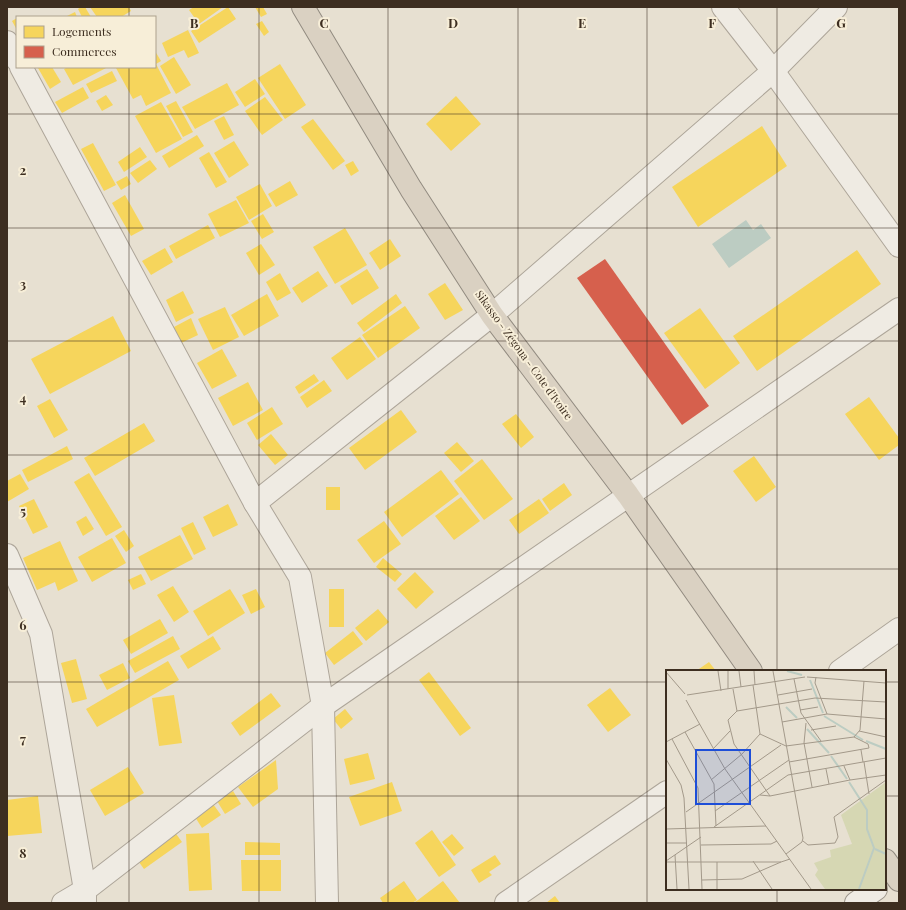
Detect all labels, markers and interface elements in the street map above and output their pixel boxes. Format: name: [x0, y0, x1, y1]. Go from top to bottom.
text: B: [190, 14, 199, 31]
text: C: [319, 14, 329, 31]
text: D: [448, 14, 458, 31]
text: E: [578, 14, 586, 31]
text: F: [708, 14, 716, 31]
text: G: [836, 14, 846, 31]
legend: [16, 16, 156, 68]
text: Logements: [52, 23, 111, 39]
text: Commerces: [52, 43, 117, 59]
text: 2: [20, 161, 27, 178]
text: 3: [20, 275, 26, 292]
street label: Sikasso - Zégoua - Cote d'Ivoire: [472, 287, 577, 423]
text: 4: [20, 389, 27, 406]
text: 5: [20, 502, 26, 519]
text: 6: [19, 616, 27, 633]
inset map: [666, 670, 886, 890]
text: 7: [20, 730, 26, 747]
text: 8: [19, 844, 27, 861]

